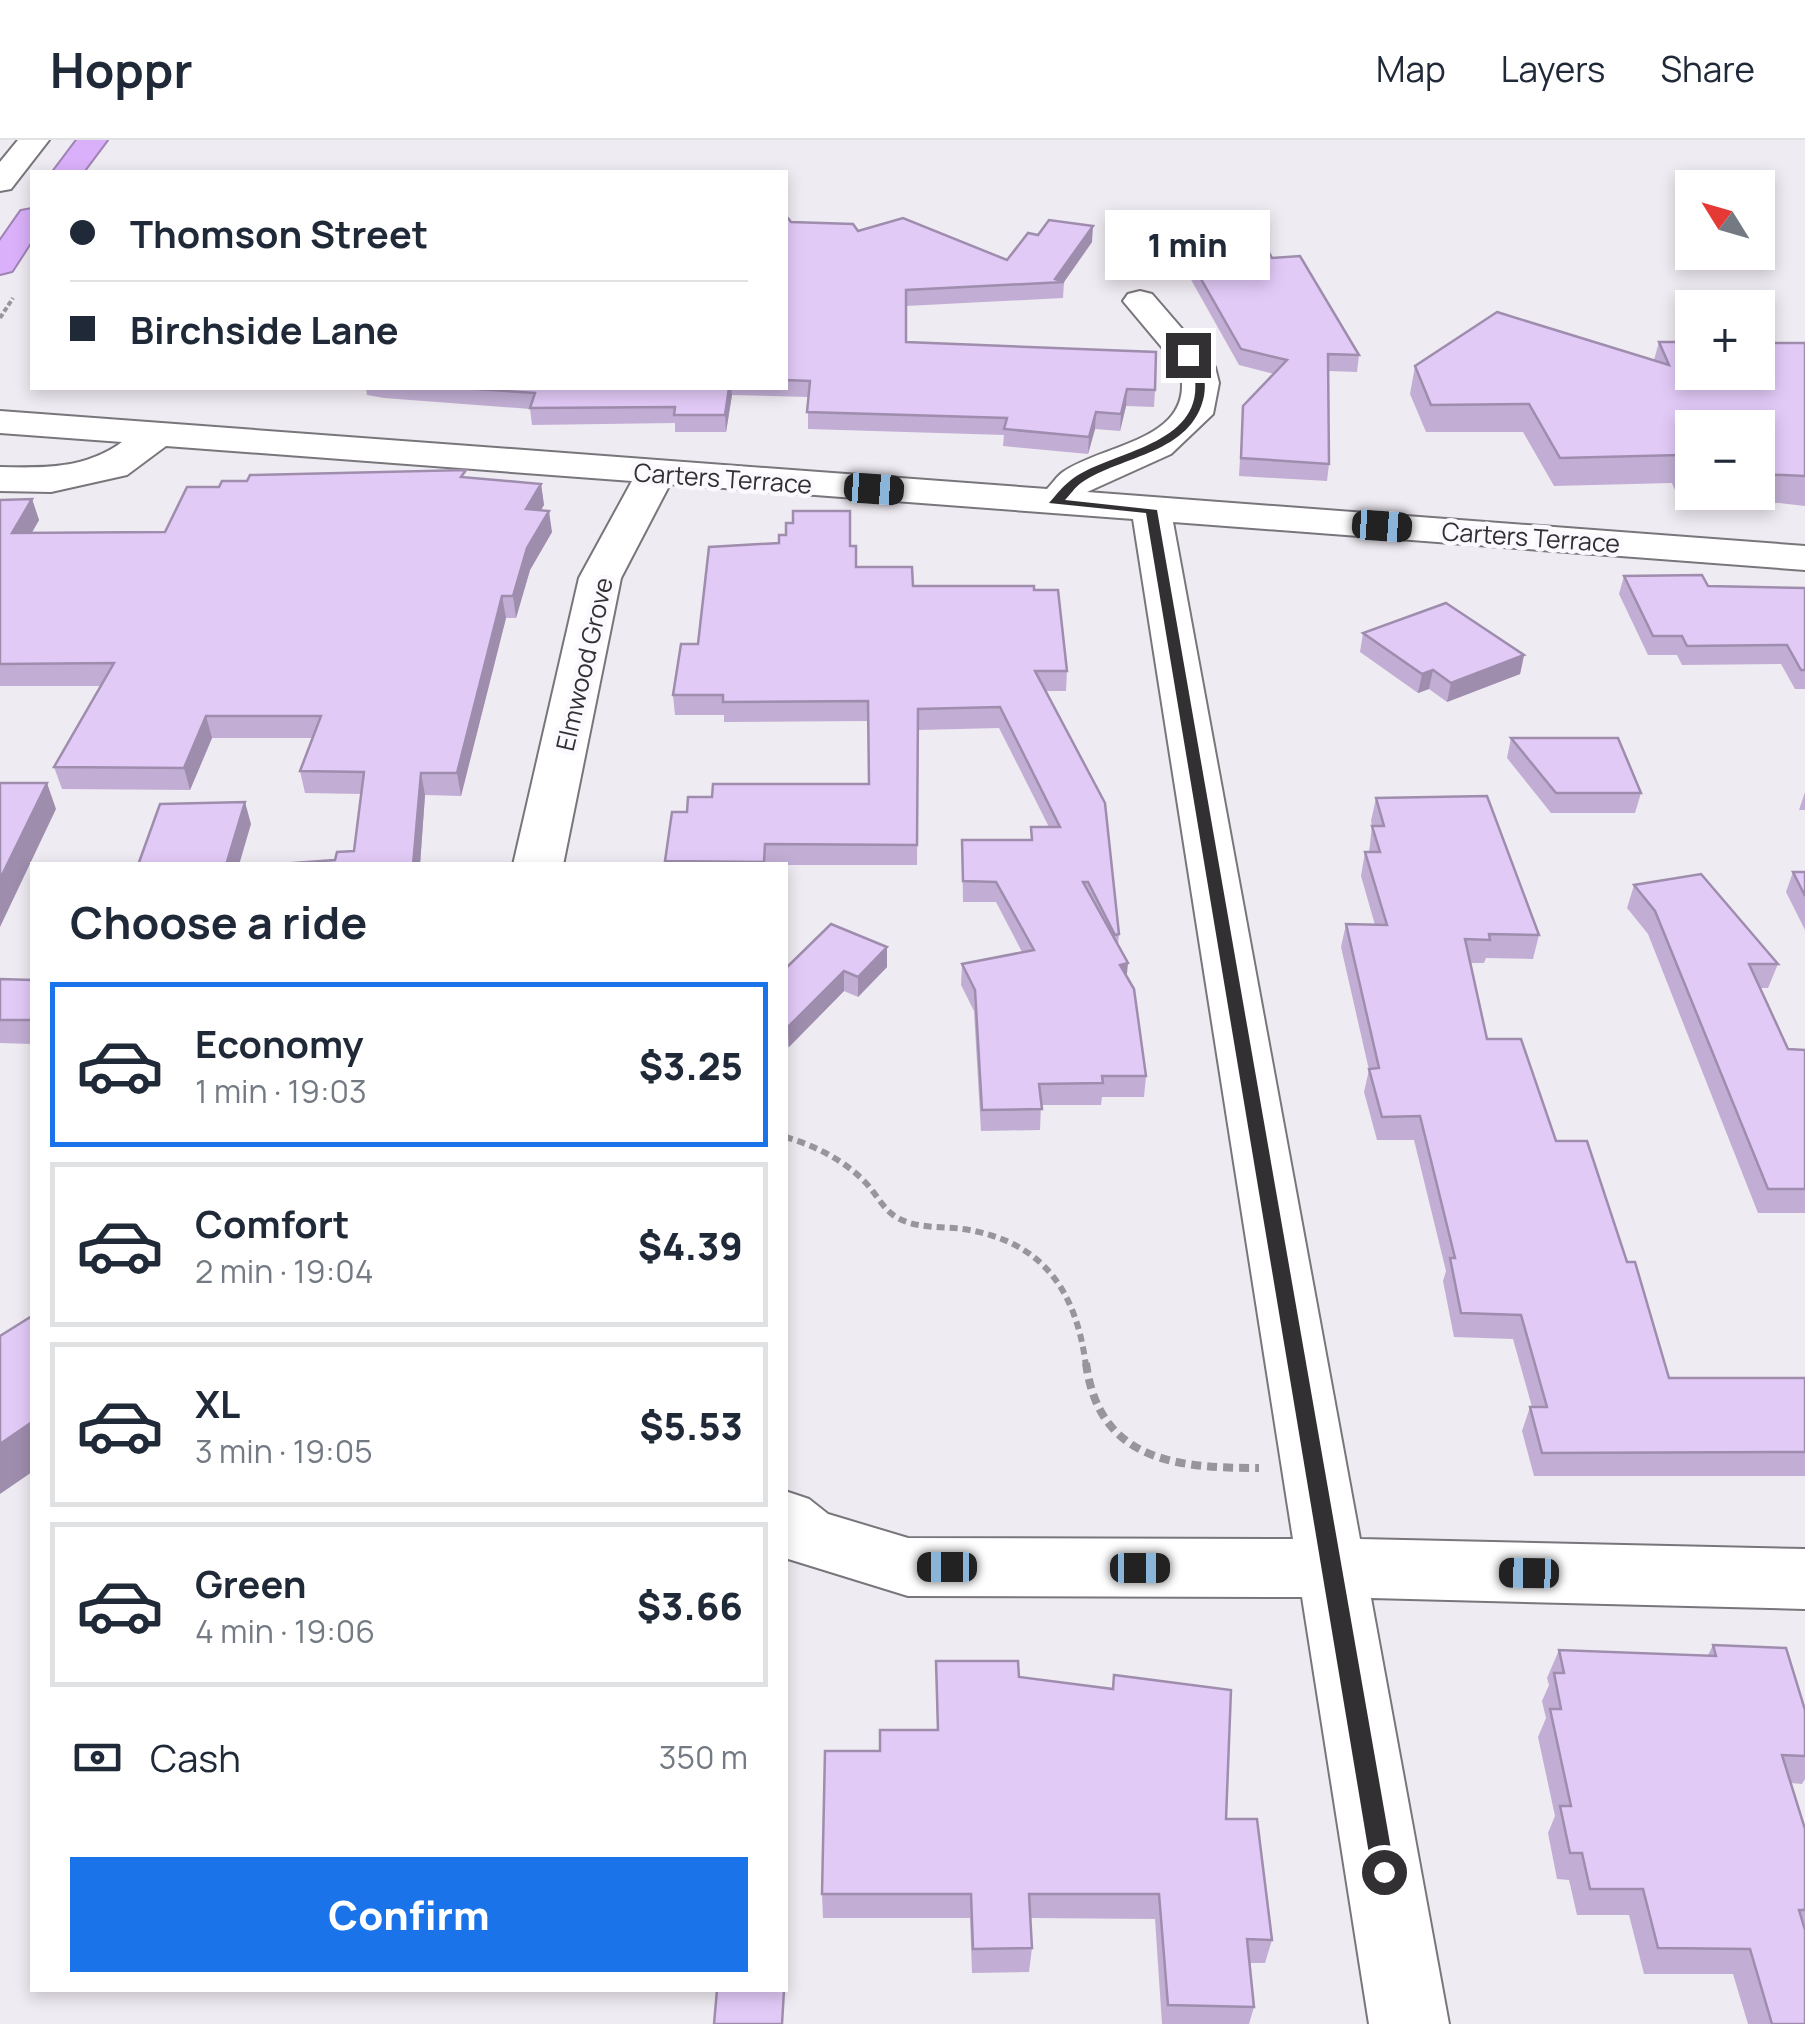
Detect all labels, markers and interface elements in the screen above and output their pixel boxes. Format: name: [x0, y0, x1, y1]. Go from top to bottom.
text: Hoppr: [50, 37, 193, 102]
text: Map: [1376, 45, 1446, 93]
text: Layers: [1501, 45, 1605, 93]
text: Share: [1660, 45, 1755, 93]
north arrow: [1675, 170, 1775, 270]
map controls: [1675, 170, 1775, 510]
text: Thomson Street: [130, 207, 428, 259]
callout: 1 min: [1106, 210, 1270, 280]
text: 1 min: [1147, 223, 1228, 267]
button: +: [1675, 290, 1775, 390]
text: Birchside Lane: [130, 303, 399, 355]
route end: [1166, 333, 1211, 378]
button: −: [1675, 410, 1775, 510]
street label: Carters Terrace: [633, 454, 813, 502]
car: [843, 472, 905, 506]
car: [1351, 509, 1413, 543]
street label: Carters Terrace: [1441, 513, 1621, 561]
street label: Elmwood Grove: [547, 574, 621, 754]
text: Choose a ride: [70, 891, 367, 953]
text: Economy: [195, 1017, 364, 1069]
icon: car: [75, 1020, 165, 1110]
text: $3.25: [639, 1039, 743, 1091]
text: 1 min · 19:03: [195, 1069, 367, 1113]
text: Comfort: [195, 1197, 349, 1249]
icon: car: [75, 1200, 165, 1290]
text: $4.39: [638, 1219, 743, 1271]
text: 2 min · 19:04: [195, 1249, 374, 1293]
text: XL: [195, 1377, 240, 1429]
icon: car: [75, 1380, 165, 1470]
text: $5.53: [639, 1399, 743, 1451]
text: 3 min · 19:05: [195, 1429, 373, 1473]
car: [917, 1552, 977, 1582]
car: [1110, 1553, 1170, 1583]
text: Green: [195, 1557, 307, 1609]
car: [1499, 1557, 1559, 1589]
icon: car: [75, 1560, 165, 1650]
text: $3.66: [637, 1579, 743, 1631]
text: 4 min · 19:06: [195, 1609, 375, 1653]
icon: cash: [70, 1730, 125, 1785]
text: Cash: [150, 1731, 241, 1783]
text: 350 m: [659, 1735, 748, 1779]
route start: [1362, 1850, 1407, 1895]
button: Confirm: [70, 1857, 748, 1972]

